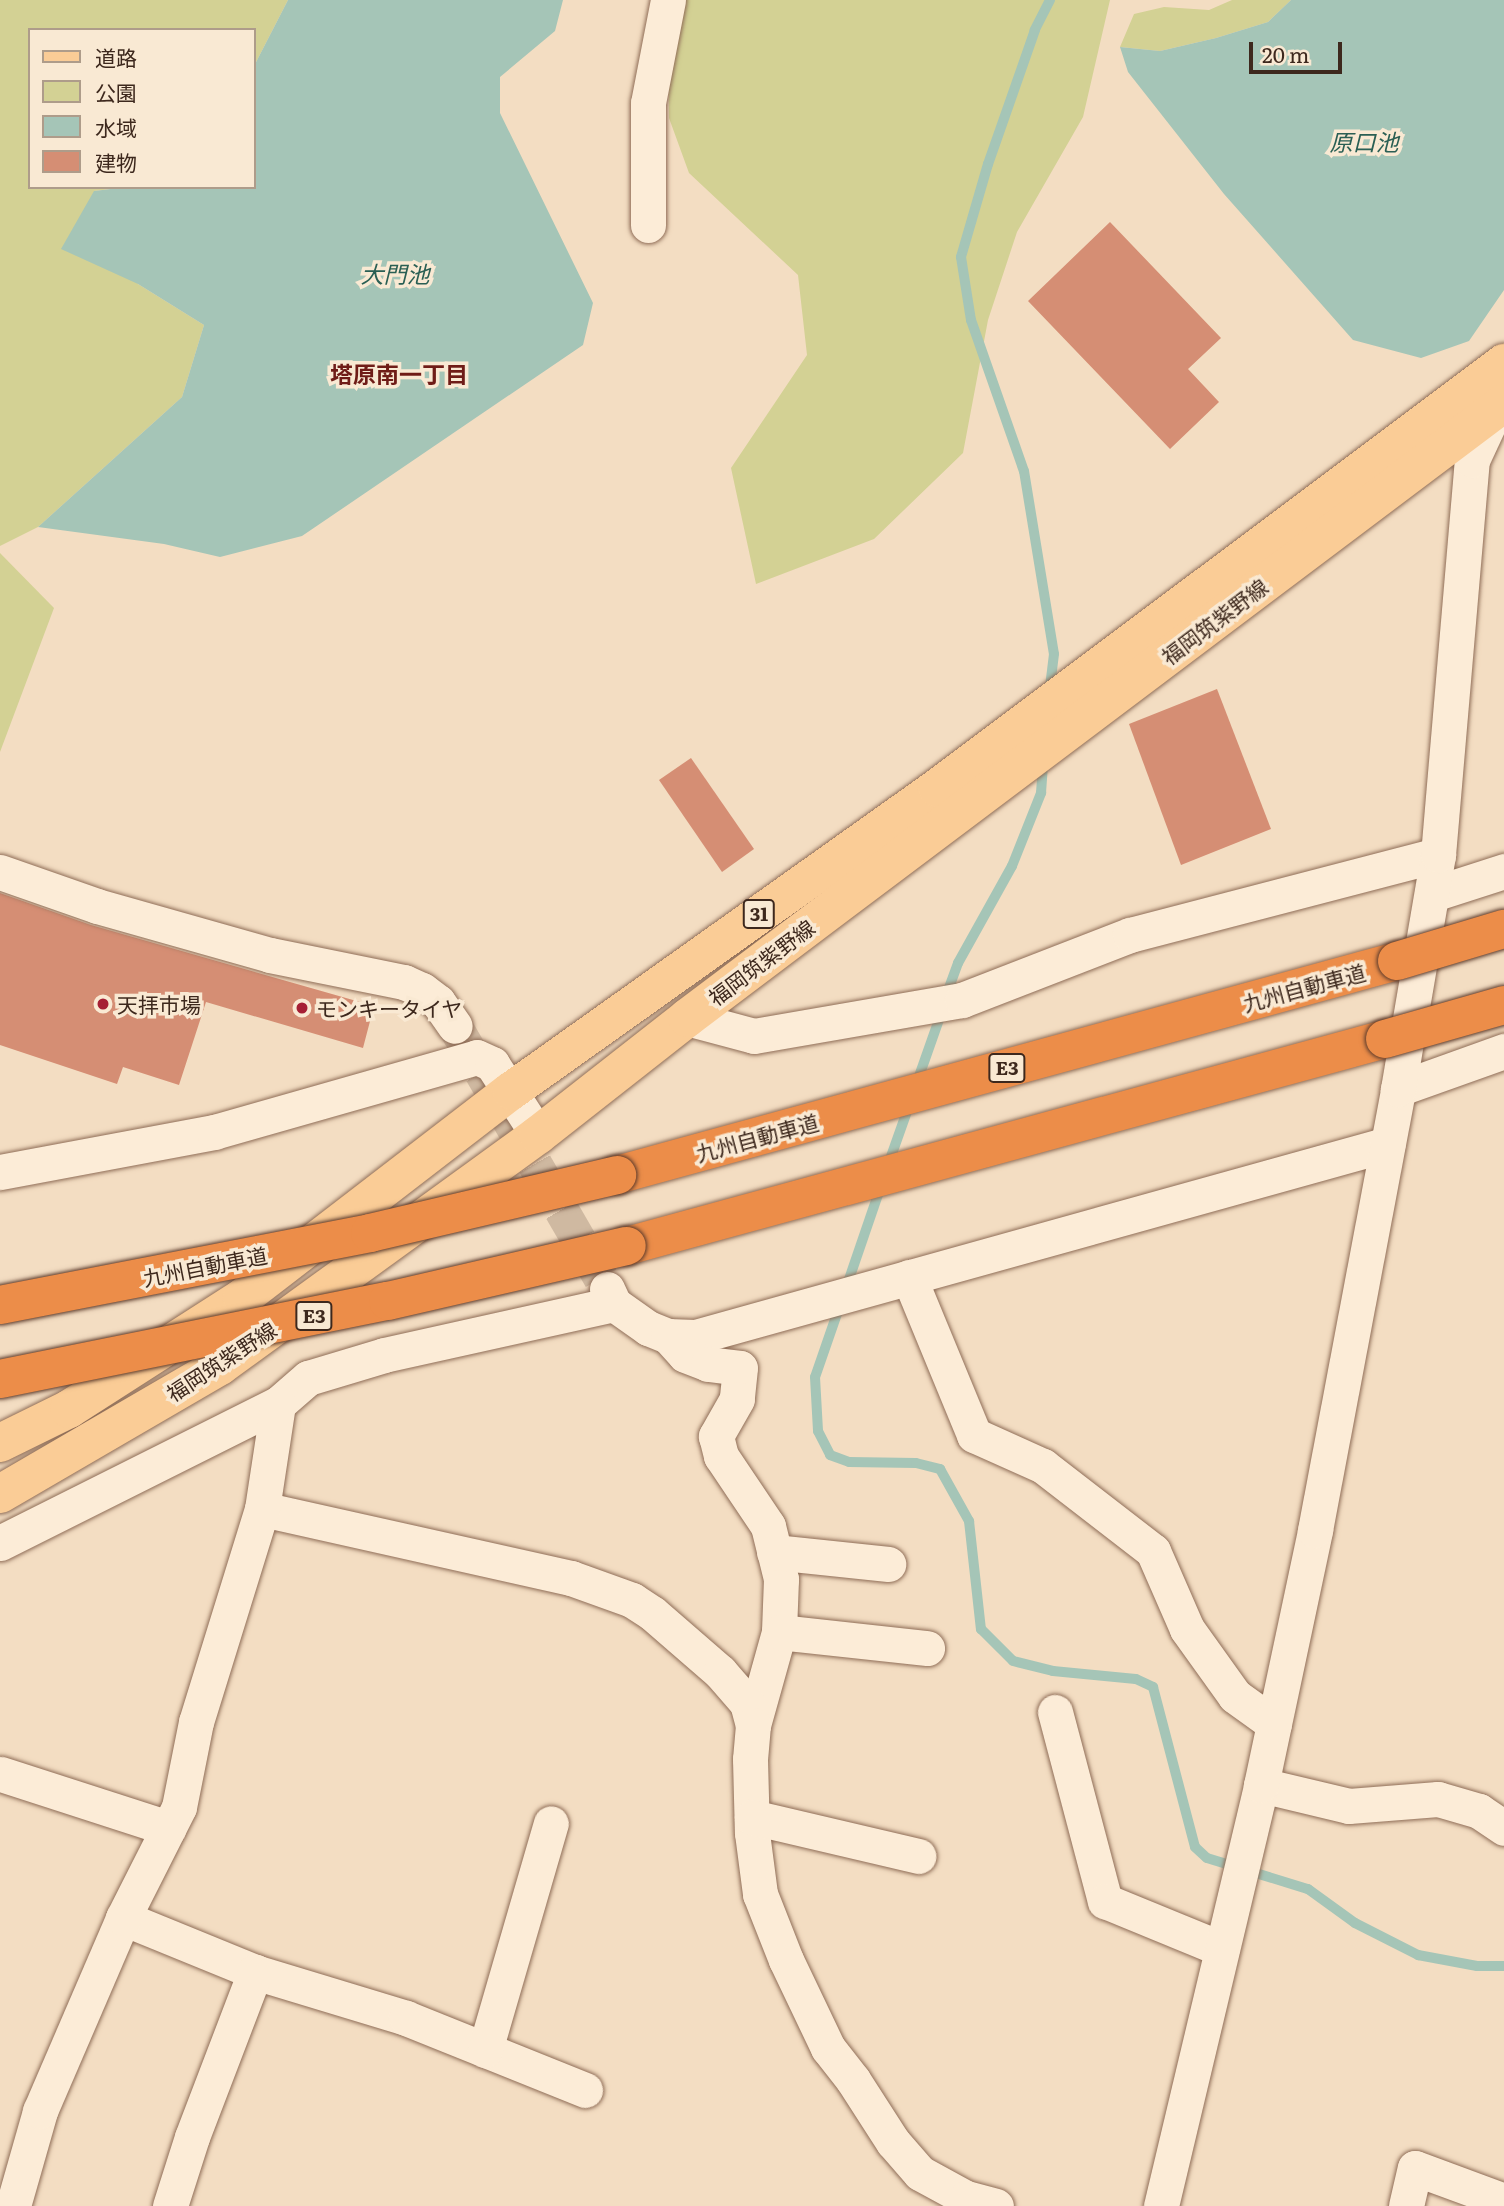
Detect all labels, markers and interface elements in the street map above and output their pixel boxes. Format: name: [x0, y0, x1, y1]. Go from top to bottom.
legend: [28, 28, 256, 189]
scale bar: [1252, 28, 1345, 72]
text: 20 m: [1262, 38, 1309, 69]
text: 道路: [95, 41, 137, 72]
text: 公園: [95, 76, 137, 107]
text: 水域: [95, 111, 137, 142]
water label: 原口池: [1330, 127, 1398, 155]
text: 建物: [95, 146, 137, 177]
water label: 大門池: [361, 259, 429, 287]
district label: 塔原南一丁目: [330, 359, 468, 387]
street label: 福岡筑紫野線: [1156, 573, 1272, 669]
road number: 31: [742, 898, 776, 930]
street label: 福岡筑紫野線: [703, 914, 819, 1010]
street label: 九州自動車道: [1240, 959, 1368, 1015]
place label: 天拝市場: [117, 991, 201, 1017]
place label: モンキータイヤ: [316, 995, 463, 1021]
marker: 天拝市場: [95, 996, 111, 1012]
marker: モンキータイヤ: [294, 1000, 310, 1016]
road number: E3: [988, 1052, 1026, 1084]
street label: 九州自動車道: [693, 1109, 821, 1165]
street label: 九州自動車道: [141, 1242, 269, 1290]
road number: E3: [295, 1300, 333, 1332]
street label: 福岡筑紫野線: [161, 1316, 281, 1406]

